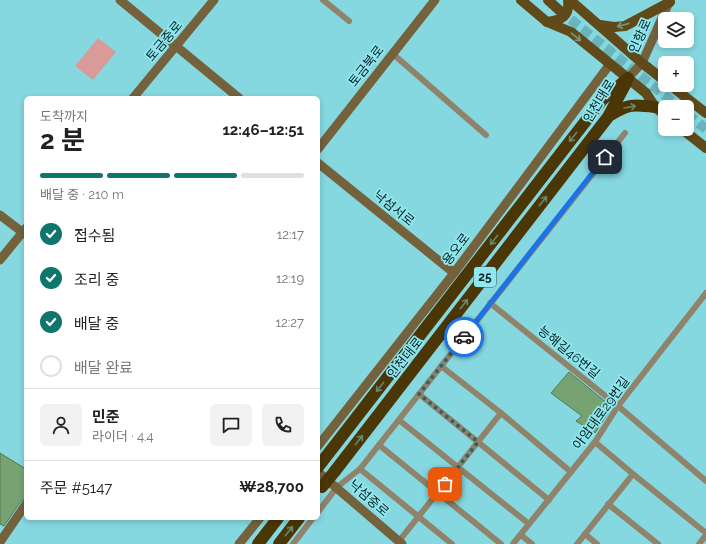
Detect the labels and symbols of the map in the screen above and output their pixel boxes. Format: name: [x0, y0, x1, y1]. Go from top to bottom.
street label: 인항로: [626, 17, 654, 55]
street label: 토금중로: [143, 18, 185, 64]
one-way arrow: [616, 22, 629, 30]
one-way arrow: [571, 32, 582, 41]
street label: 토금북로: [345, 43, 387, 89]
street label: 인천대로: [580, 77, 618, 125]
one-way arrow: [624, 102, 637, 110]
one-way arrow: [569, 132, 577, 143]
pin: [588, 140, 622, 174]
street label: 낙섬서로: [371, 187, 417, 229]
one-way arrow: [539, 196, 547, 207]
street label: 용오로: [439, 230, 473, 268]
one-way arrow: [489, 235, 498, 246]
road number: 25: [474, 267, 496, 287]
one-way arrow: [459, 299, 468, 310]
courier: [444, 317, 484, 357]
street label: 능해길46번길: [535, 323, 603, 381]
street label: 인천대로: [384, 335, 426, 381]
street label: 아암대로29번길: [570, 374, 632, 452]
one-way arrow: [376, 382, 384, 393]
one-way arrow: [354, 435, 363, 446]
pin: [428, 467, 462, 501]
street label: 낙섬중로: [346, 477, 392, 519]
one-way arrow: [284, 526, 293, 537]

